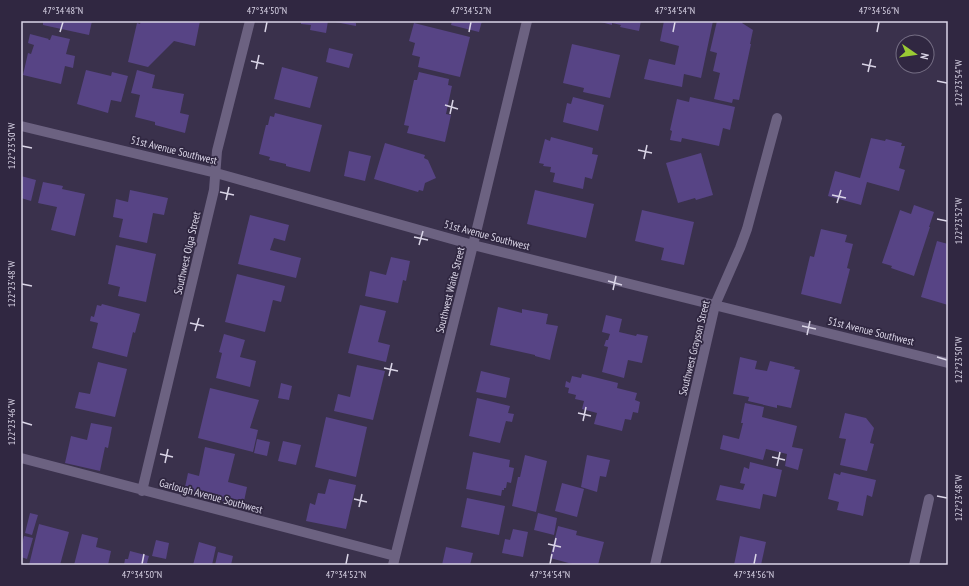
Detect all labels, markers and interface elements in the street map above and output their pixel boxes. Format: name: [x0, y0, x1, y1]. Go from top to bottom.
text: 47°34'48"N: [43, 4, 83, 17]
text: 47°34'50"N: [247, 4, 287, 17]
text: 47°34'52"N: [451, 4, 491, 17]
text: 47°34'54"N: [655, 4, 695, 17]
text: 47°34'56"N: [859, 4, 899, 17]
north arrow: [895, 34, 935, 74]
text: N: [917, 52, 932, 61]
text: 122°23'54"W: [952, 59, 965, 106]
text: 122°23'50"W: [5, 122, 18, 169]
street label: 51st Avenue Southwest: [129, 132, 219, 168]
text: 122°23'52"W: [952, 197, 965, 244]
street label: Southwest Olga Street: [171, 210, 203, 296]
street label: 51st Avenue Southwest: [442, 217, 532, 253]
street label: Southwest Waite Street: [433, 245, 467, 335]
text: 122°23'48"W: [5, 260, 18, 307]
street label: Southwest Grayson Street: [675, 299, 713, 397]
street label: 51st Avenue Southwest: [826, 313, 916, 349]
text: 122°23'50"W: [952, 336, 965, 383]
text: 122°23'46"W: [5, 398, 18, 445]
text: 122°23'48"W: [952, 474, 965, 521]
street label: Garlough Avenue Southwest: [158, 475, 264, 517]
text: 47°34'50"N: [122, 568, 162, 581]
text: 47°34'52"N: [326, 568, 366, 581]
text: 47°34'54"N: [530, 568, 570, 581]
text: 47°34'56"N: [734, 568, 774, 581]

